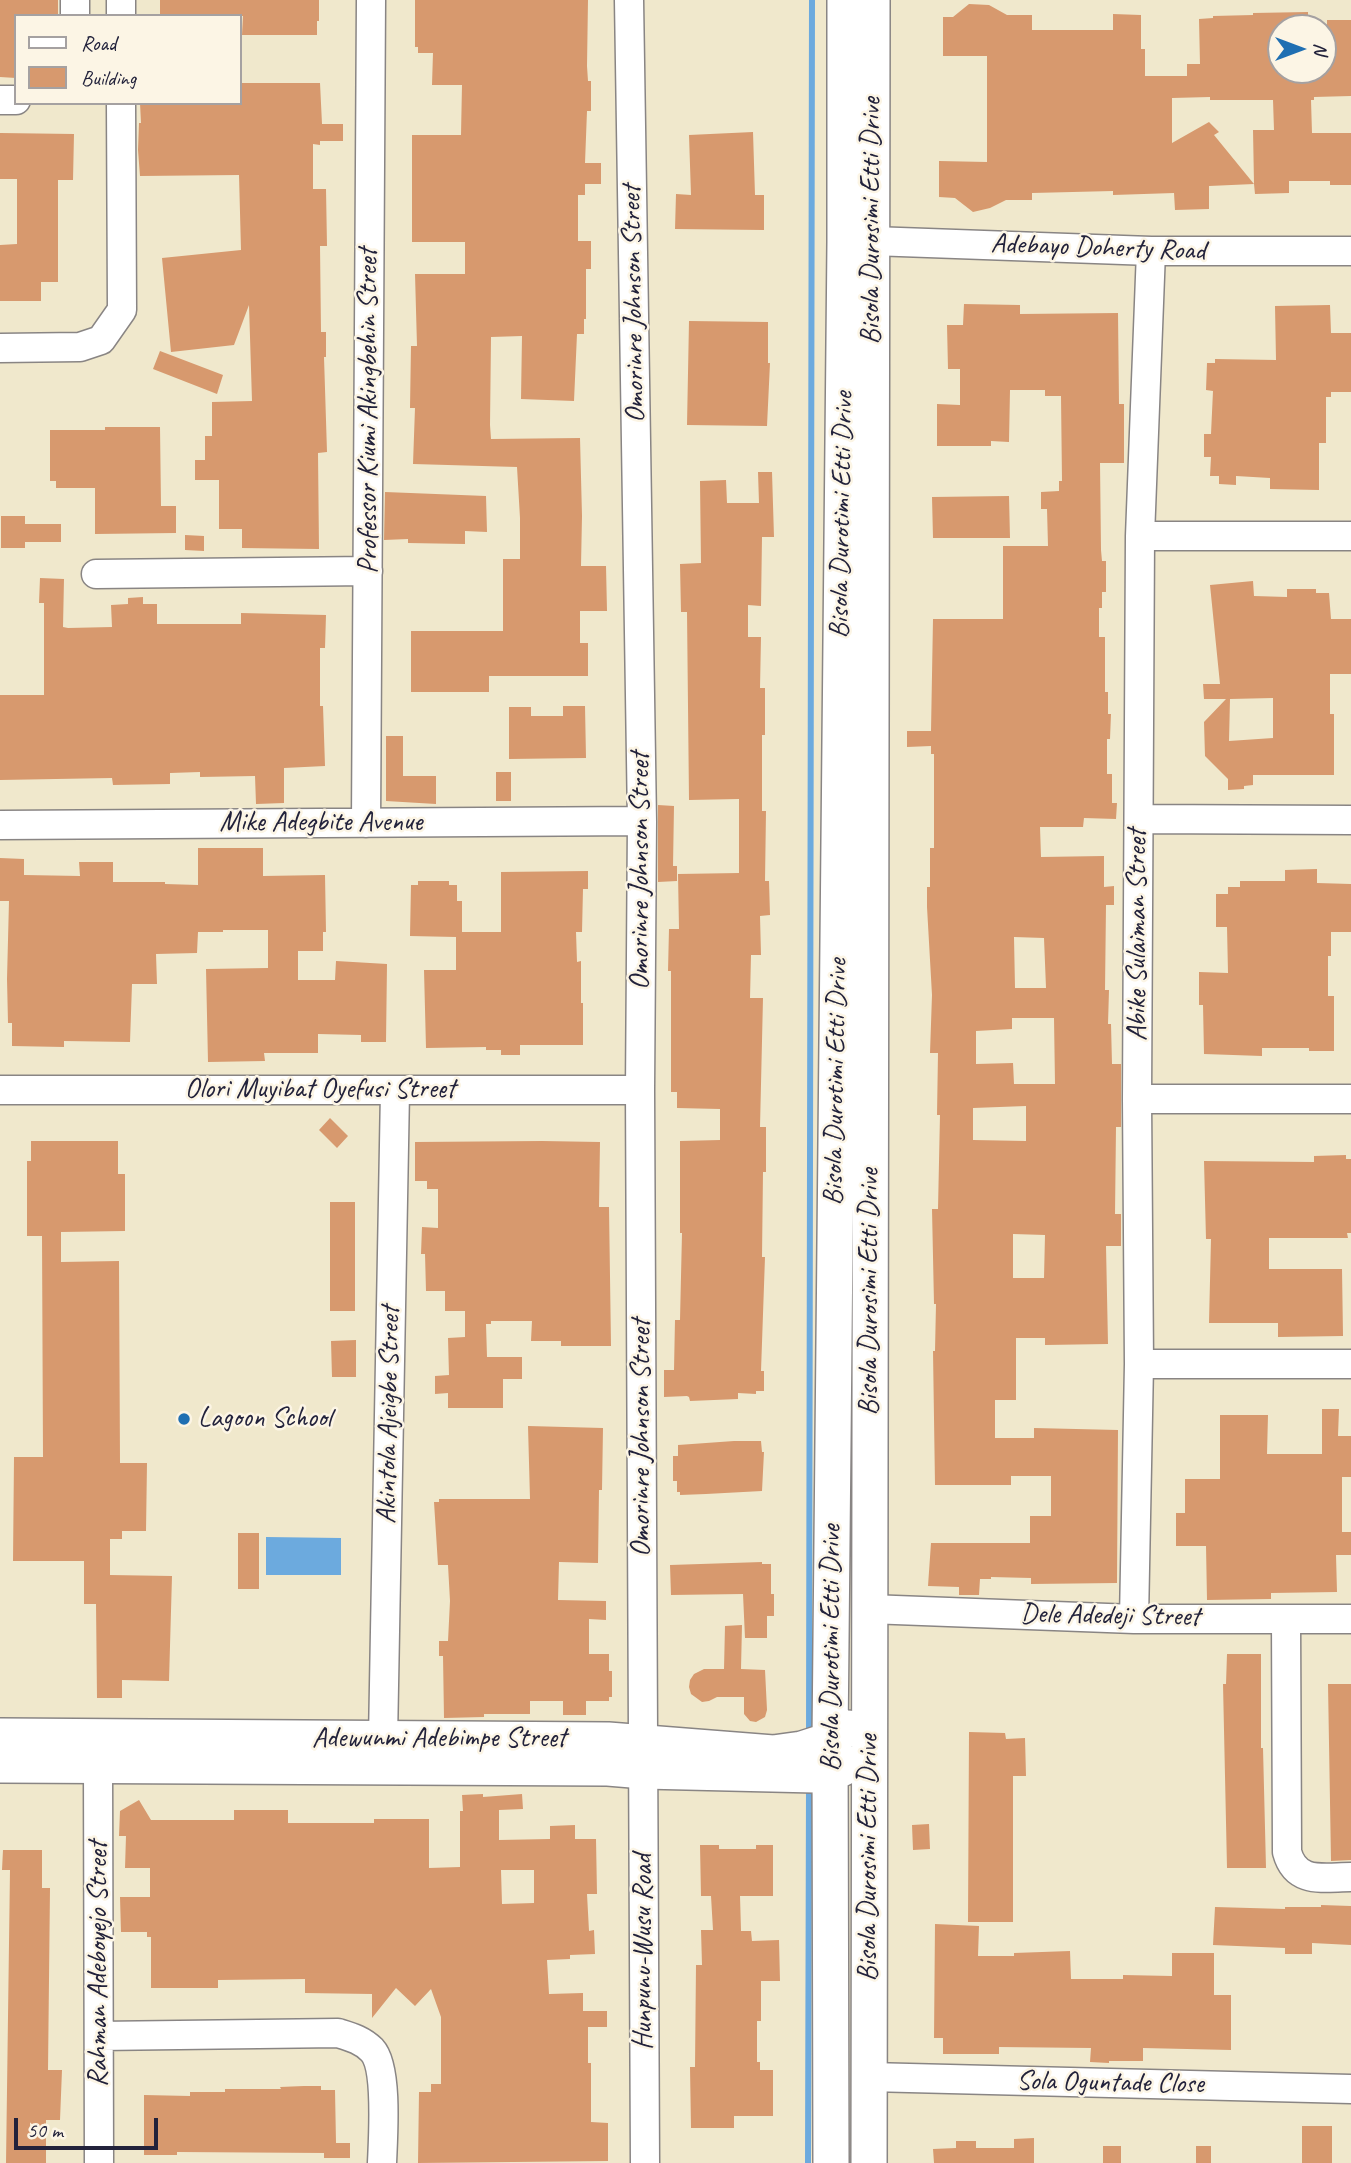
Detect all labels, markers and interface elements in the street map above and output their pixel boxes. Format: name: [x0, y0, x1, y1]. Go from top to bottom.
legend: [14, 14, 242, 105]
north arrow: [1267, 14, 1337, 84]
text: Road: [81, 30, 116, 56]
text: N: [1309, 43, 1333, 55]
text: Building: [81, 65, 136, 91]
street label: Bisola Durosimi Etti Drive: [855, 97, 889, 345]
street label: Omorinre Johnson Street: [615, 185, 653, 423]
street label: Adebayo Doherty Road: [990, 227, 1206, 269]
street label: Professor Kiumi Akingbehin Street: [352, 248, 386, 574]
street label: Bisola Durotimi Etti Drive: [823, 391, 861, 639]
street label: Omorinre Johnson Street: [624, 752, 658, 990]
street label: Mike Adegbite Avenue: [220, 806, 422, 840]
street label: Abike Sulaiman Street: [1121, 829, 1155, 1041]
street label: Bisola Durotimi Etti Drive: [817, 958, 855, 1206]
street label: Olori Muyibat Oyefusi Street: [185, 1073, 455, 1107]
street label: Bisola Durosimi Etti Drive: [853, 1168, 887, 1416]
street label: Akintola Ajeigbe Street: [370, 1306, 408, 1524]
street label: Omorinre Johnson Street: [625, 1319, 659, 1557]
place label: Lagoon School: [198, 1402, 331, 1436]
marker: Lagoon School: [176, 1411, 192, 1427]
street label: Bisola Durotimi Etti Drive: [815, 1525, 849, 1771]
street label: Dele Adedeji Street: [1020, 1598, 1200, 1634]
street label: Adewunmi Adebimpe Street: [312, 1722, 566, 1756]
street label: Bisola Durosimi Etti Drive: [852, 1734, 886, 1982]
street label: Rahman Adeboyejo Street: [82, 1841, 116, 2087]
street label: Hunpunu-Wusu Road: [627, 1854, 661, 2050]
street label: Sola Oguntade Close: [1016, 2065, 1204, 2101]
scale bar: [18, 2104, 161, 2148]
text: 50 m: [27, 2117, 63, 2143]

